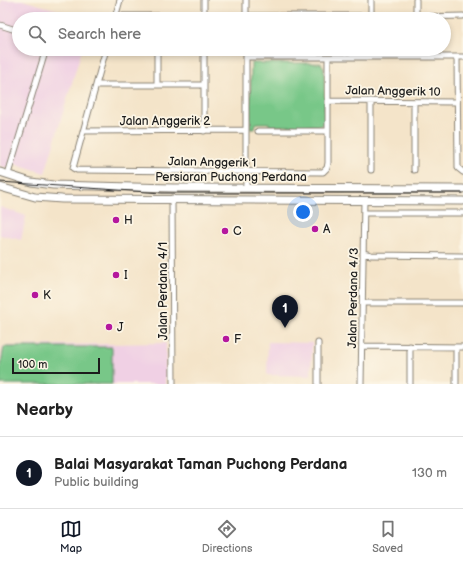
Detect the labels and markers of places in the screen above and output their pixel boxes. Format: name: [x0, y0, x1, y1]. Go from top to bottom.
place label: H: [124, 213, 133, 228]
marker: H: [111, 215, 121, 225]
place label: A: [323, 222, 331, 237]
place label: C: [233, 224, 242, 239]
marker: A: [310, 224, 320, 234]
marker: C: [220, 226, 230, 236]
place label: I: [124, 268, 128, 283]
marker: I: [111, 270, 121, 280]
place label: K: [43, 288, 51, 303]
marker: K: [30, 290, 40, 300]
pin: 1: [272, 295, 298, 328]
place label: J: [117, 320, 124, 335]
marker: J: [104, 322, 114, 332]
place label: F: [234, 332, 242, 347]
marker: F: [221, 334, 231, 344]

